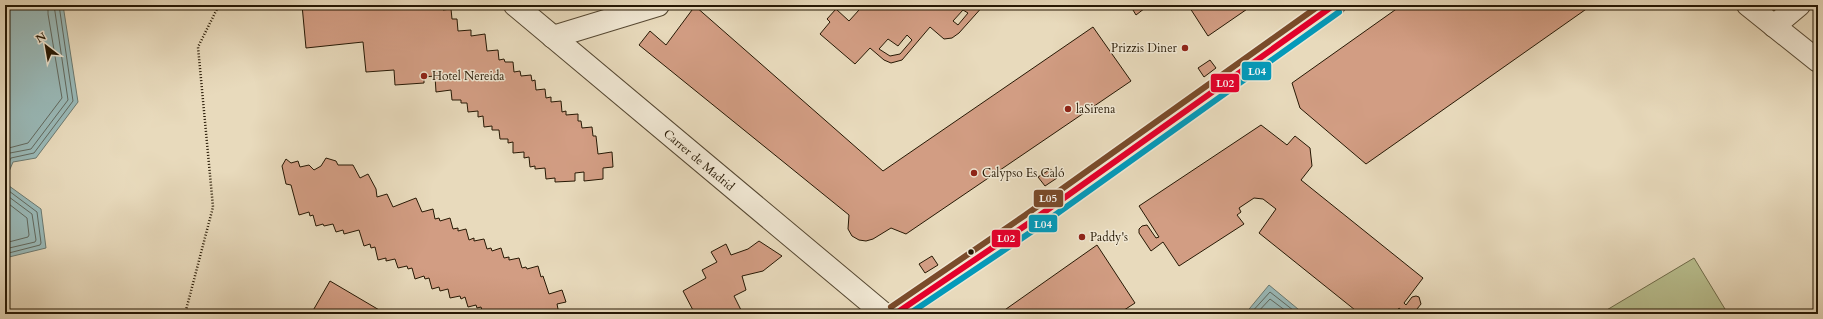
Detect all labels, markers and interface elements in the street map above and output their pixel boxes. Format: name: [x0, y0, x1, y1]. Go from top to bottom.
north arrow: [26, 26, 66, 66]
text: N: [33, 29, 49, 47]
place label: Prizzis Diner: [1111, 40, 1178, 56]
marker: Prizzis Diner: [1180, 43, 1190, 53]
line badge: L04: [1241, 61, 1272, 81]
text: L04: [1248, 64, 1266, 79]
place label: Hotel Nereida: [432, 68, 505, 84]
marker: Hotel Nereida: [419, 71, 429, 81]
line badge: L02: [1210, 73, 1240, 93]
text: L02: [1216, 76, 1234, 91]
place label: laSirena: [1076, 101, 1116, 117]
marker: laSirena: [1063, 104, 1073, 114]
street label: Carrer de Madrid: [660, 126, 738, 195]
place label: Calypso Es Caló: [982, 165, 1065, 181]
marker: Calypso Es Caló: [969, 168, 979, 178]
line badge: L05: [1033, 189, 1064, 208]
text: L05: [1039, 191, 1057, 206]
line badge: L04: [1028, 214, 1058, 233]
text: L04: [1034, 217, 1052, 232]
line badge: L02: [991, 229, 1021, 248]
place label: Paddy's: [1090, 229, 1128, 245]
text: L02: [997, 231, 1015, 246]
marker: Paddy's: [1077, 232, 1087, 242]
unlabelled marker: [966, 247, 976, 257]

